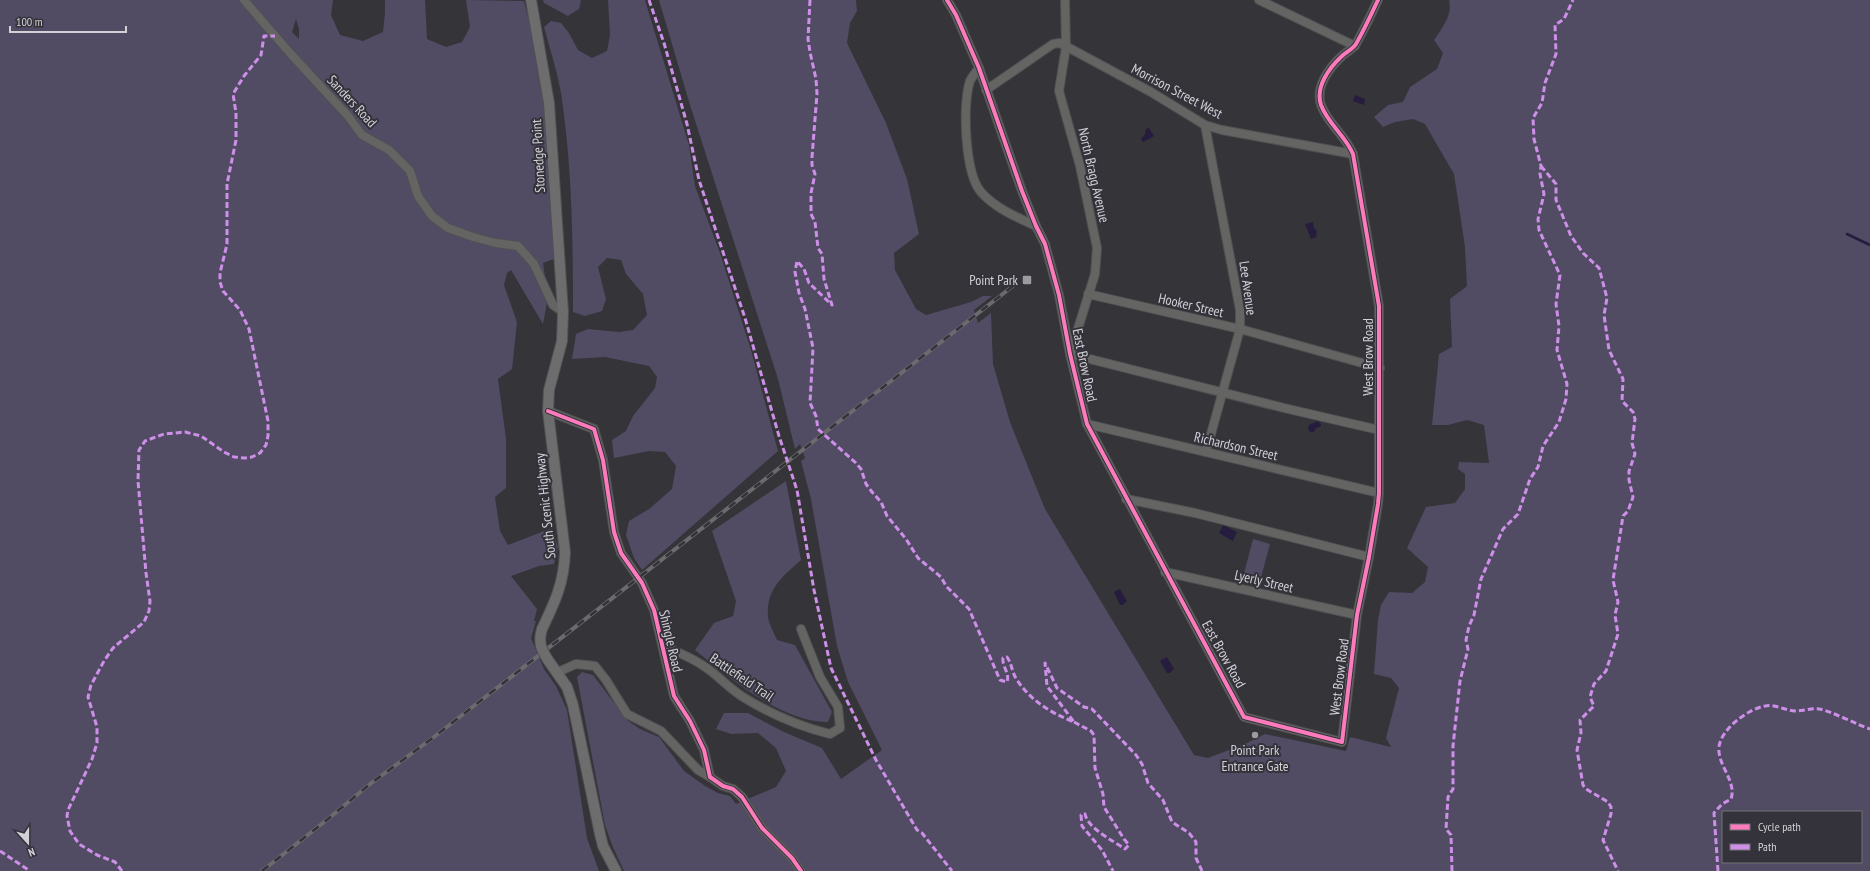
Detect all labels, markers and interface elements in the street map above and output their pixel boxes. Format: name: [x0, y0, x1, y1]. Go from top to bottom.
scale bar: [10, 8, 126, 34]
text: 100 m: [16, 14, 43, 29]
street label: Morrison Street West: [1128, 59, 1226, 123]
street label: Sanders Road: [323, 71, 381, 131]
street label: Stonedge Point: [527, 119, 549, 193]
street label: North Bragg Avenue: [1074, 126, 1114, 224]
street label: Lee Avenue: [1235, 260, 1261, 317]
place label: Point Park: [969, 271, 1019, 289]
marker: Point Park: [1021, 274, 1033, 286]
street label: Hooker Street: [1157, 289, 1226, 321]
street label: West Brow Road: [1359, 318, 1377, 396]
street label: East Brow Road: [1068, 327, 1102, 403]
street label: Richardson Street: [1192, 428, 1280, 464]
street label: South Scenic Highway: [530, 451, 560, 560]
street label: Lyerly Street: [1233, 566, 1295, 597]
street label: Shingle Road: [655, 608, 687, 674]
street label: East Brow Road: [1198, 617, 1250, 691]
street label: West Brow Road: [1325, 637, 1353, 717]
street label: Battlefield Trail: [706, 649, 778, 705]
marker: Point Park Entrance Gate: [1250, 730, 1260, 740]
place label: Point Park Entrance Gate: [1221, 741, 1289, 775]
legend: [1722, 811, 1862, 863]
text: Cycle path: [1758, 819, 1801, 834]
north arrow: [8, 823, 48, 863]
text: Path: [1758, 839, 1776, 854]
text: N: [26, 845, 37, 860]

